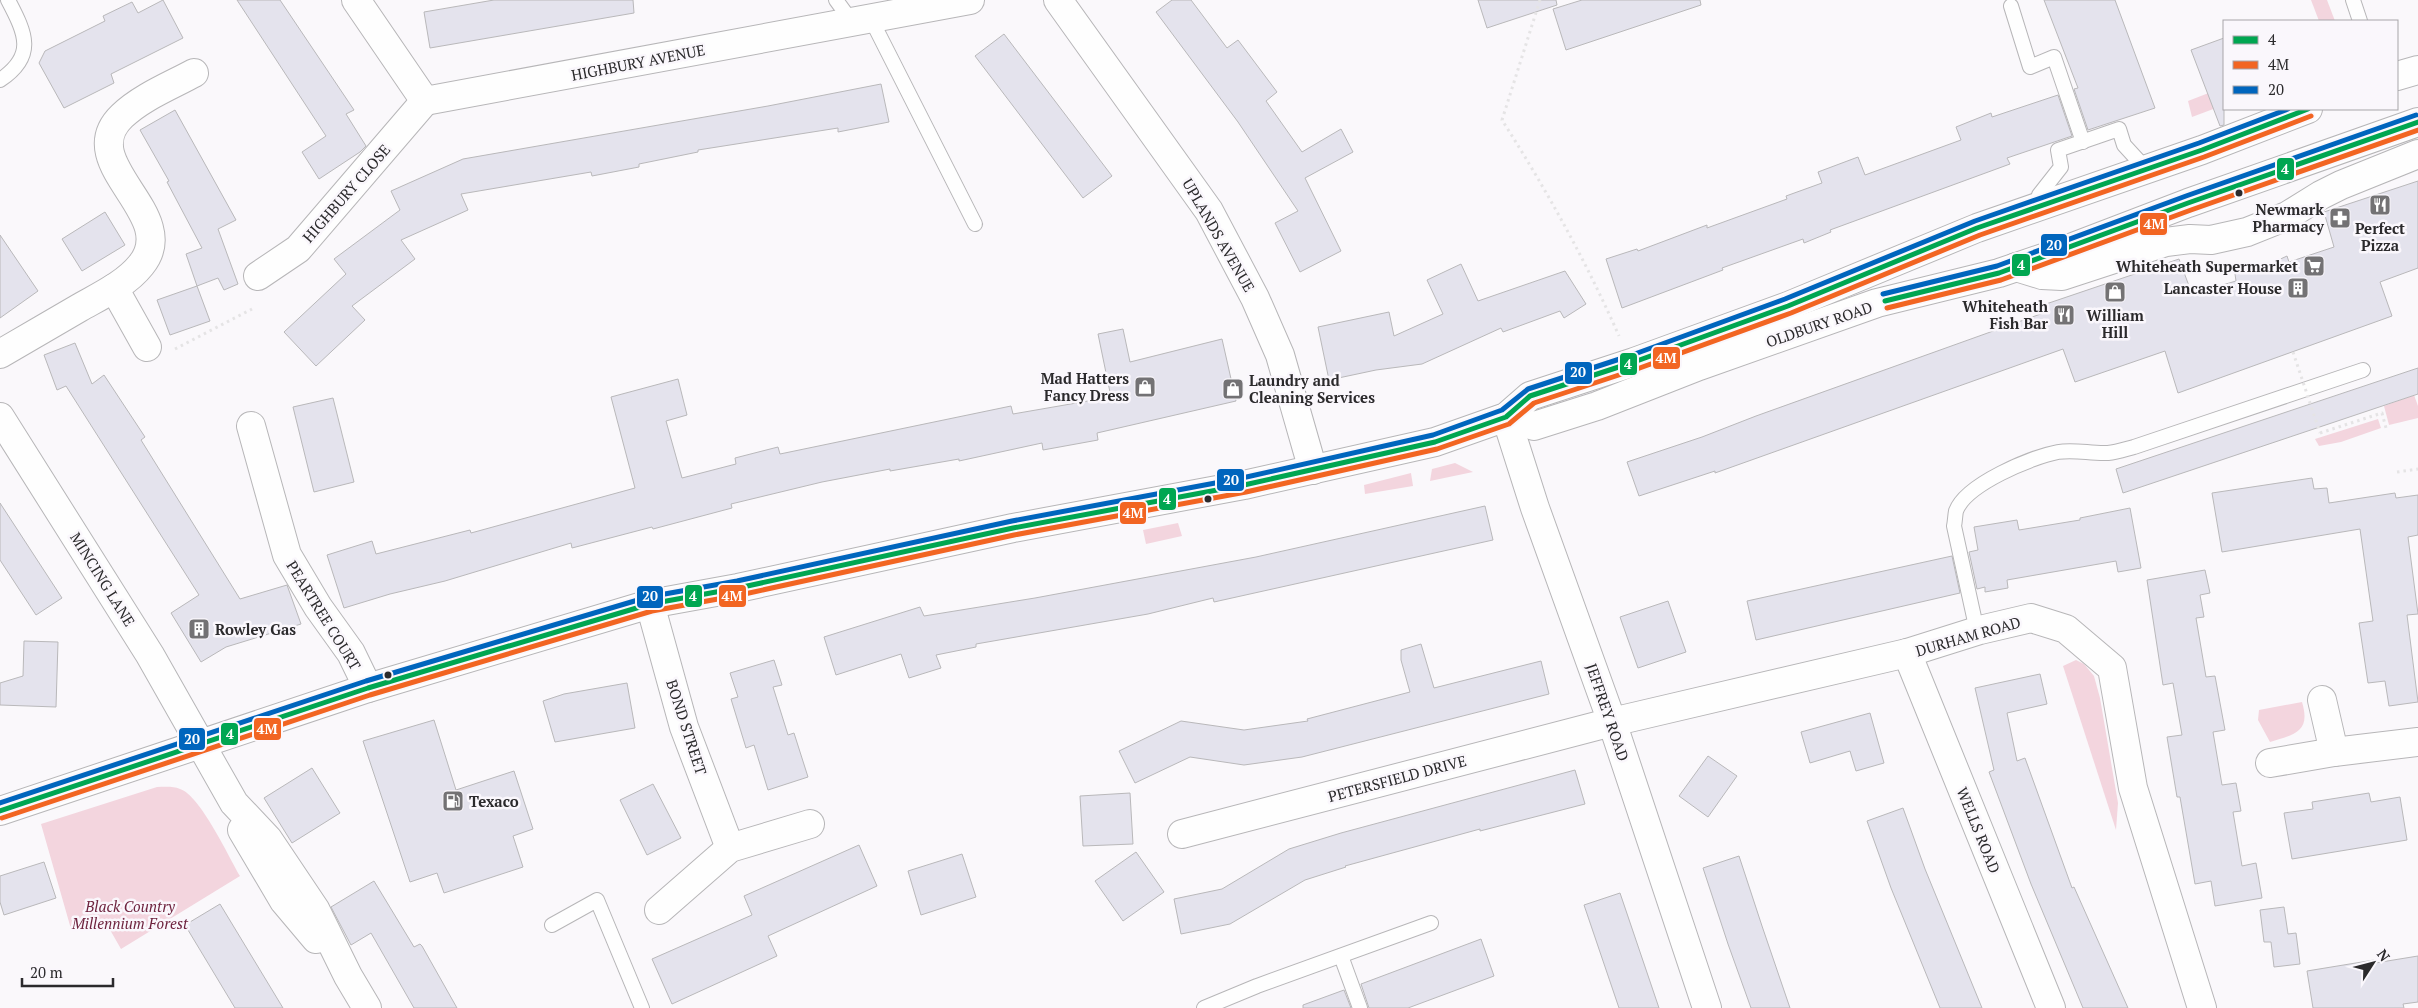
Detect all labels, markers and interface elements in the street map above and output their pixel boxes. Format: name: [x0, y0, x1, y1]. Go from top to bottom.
legend: [2223, 20, 2398, 110]
text: 4: [2268, 29, 2276, 49]
street label: HIGHBURY AVENUE: [569, 39, 707, 85]
text: 4M: [2268, 54, 2289, 74]
text: 20: [2268, 79, 2284, 99]
street label: HIGHBURY CLOSE: [298, 140, 394, 246]
line badge: 4: [2276, 157, 2295, 181]
text: 4: [2281, 159, 2289, 178]
street label: UPLANDS AVENUE: [1178, 175, 1260, 295]
unlabelled marker: [2234, 188, 2244, 198]
restaurant icon: Perfect Pizza: [2368, 193, 2392, 217]
place label: Newmark Pharmacy: [2253, 199, 2325, 236]
pharmacy icon: Newmark Pharmacy: [2328, 206, 2352, 230]
line badge: 4M: [2139, 212, 2168, 236]
text: 4M: [2144, 214, 2164, 233]
place label: Perfect Pizza: [2355, 218, 2405, 255]
line badge: 20: [2040, 233, 2068, 257]
text: 20: [2046, 235, 2062, 254]
line badge: 4: [2011, 253, 2031, 277]
supermarket icon: Whiteheath Supermarket: [2302, 254, 2326, 278]
text: 4: [2017, 255, 2025, 274]
place label: Whiteheath Supermarket: [2116, 256, 2298, 276]
building icon: Lancaster House: [2286, 276, 2310, 300]
place label: Lancaster House: [2164, 278, 2282, 298]
shop icon: William Hill: [2103, 280, 2127, 304]
street label: OLDBURY ROAD: [1763, 296, 1875, 352]
place label: Whiteheath Fish Bar: [1962, 296, 2049, 333]
restaurant icon: Whiteheath Fish Bar: [2052, 303, 2076, 327]
place label: William Hill: [2086, 305, 2144, 342]
line badge: 4M: [1652, 346, 1681, 370]
text: 4M: [1656, 348, 1676, 367]
line badge: 4: [1619, 352, 1638, 376]
text: 4: [1624, 354, 1632, 373]
line badge: 20: [1564, 361, 1593, 385]
text: 20: [1570, 362, 1586, 381]
place label: Mad Hatters Fancy Dress: [1041, 368, 1129, 405]
place label: Laundry and Cleaning Services: [1249, 370, 1375, 407]
shop icon: Mad Hatters Fancy Dress: [1133, 375, 1157, 399]
shop icon: Laundry and Cleaning Services: [1221, 377, 1245, 401]
line badge: 20: [1216, 468, 1245, 492]
text: 20: [1223, 470, 1239, 489]
line badge: 4: [1158, 487, 1177, 511]
text: 4: [1163, 489, 1171, 508]
unlabelled marker: [1203, 494, 1213, 504]
line badge: 4M: [1119, 501, 1147, 525]
text: 4M: [1123, 503, 1143, 522]
street label: MINCING LANE: [66, 528, 140, 630]
street label: PEARTREE COURT: [282, 557, 366, 673]
line badge: 4: [684, 584, 703, 608]
line badge: 4M: [718, 584, 747, 608]
line badge: 20: [636, 585, 664, 609]
text: 20: [642, 586, 658, 605]
text: 4: [689, 586, 697, 605]
text: 4M: [722, 586, 742, 605]
street label: DURHAM ROAD: [1913, 611, 2023, 661]
building icon: Rowley Gas: [187, 617, 211, 641]
place label: Rowley Gas: [215, 619, 296, 639]
street label: JEFFREY ROAD: [1582, 661, 1634, 763]
unlabelled marker: [383, 670, 393, 680]
street label: BOND STREET: [662, 677, 712, 777]
line badge: 4M: [253, 717, 282, 741]
text: 4M: [257, 719, 277, 738]
line badge: 4: [220, 722, 239, 746]
text: 4: [226, 724, 234, 743]
line badge: 20: [178, 727, 206, 751]
text: 20: [184, 729, 200, 748]
street label: PETERSFIELD DRIVE: [1326, 750, 1468, 806]
street label: WELLS ROAD: [1953, 784, 2005, 876]
fuel station icon: Texaco: [441, 789, 465, 813]
place label: Texaco: [469, 791, 519, 811]
park label: Black Country Millennium Forest: [71, 896, 189, 933]
north arrow: [2348, 938, 2398, 988]
text: N: [2373, 945, 2395, 965]
scale bar: [22, 956, 114, 988]
text: 20 m: [30, 962, 63, 982]

